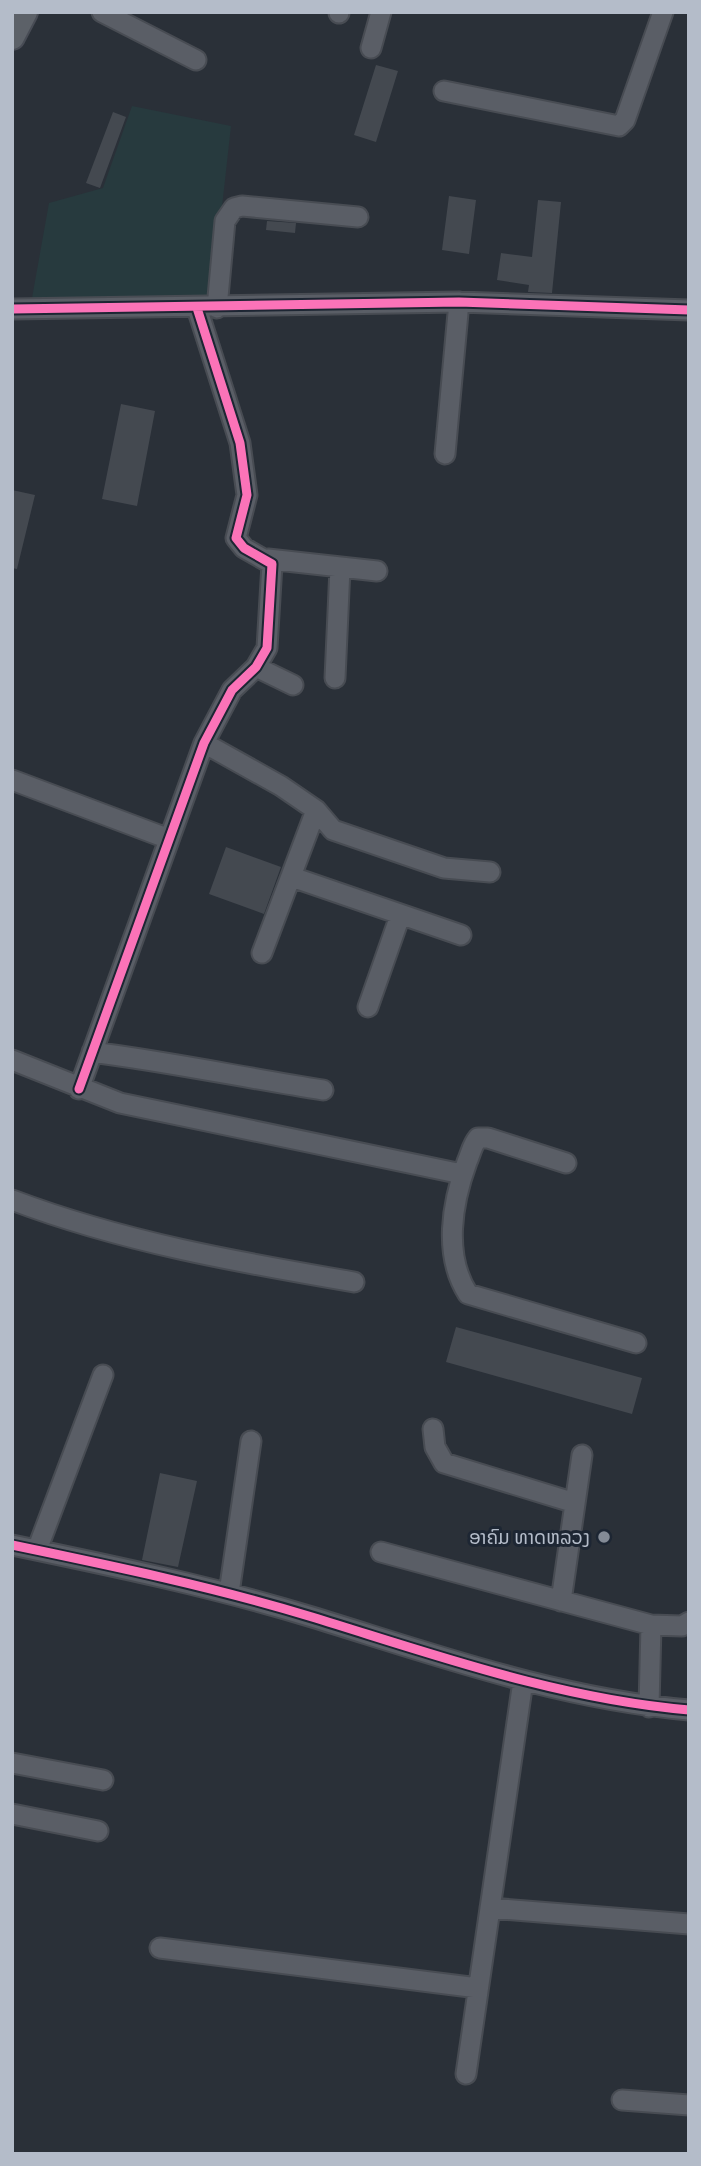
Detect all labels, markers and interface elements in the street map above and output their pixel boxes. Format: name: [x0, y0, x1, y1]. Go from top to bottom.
place label: ອາຄົມ ທາດຫລວງ: [469, 1526, 590, 1548]
marker: ອາຄົມ ທາດຫລວງ: [596, 1529, 612, 1545]

